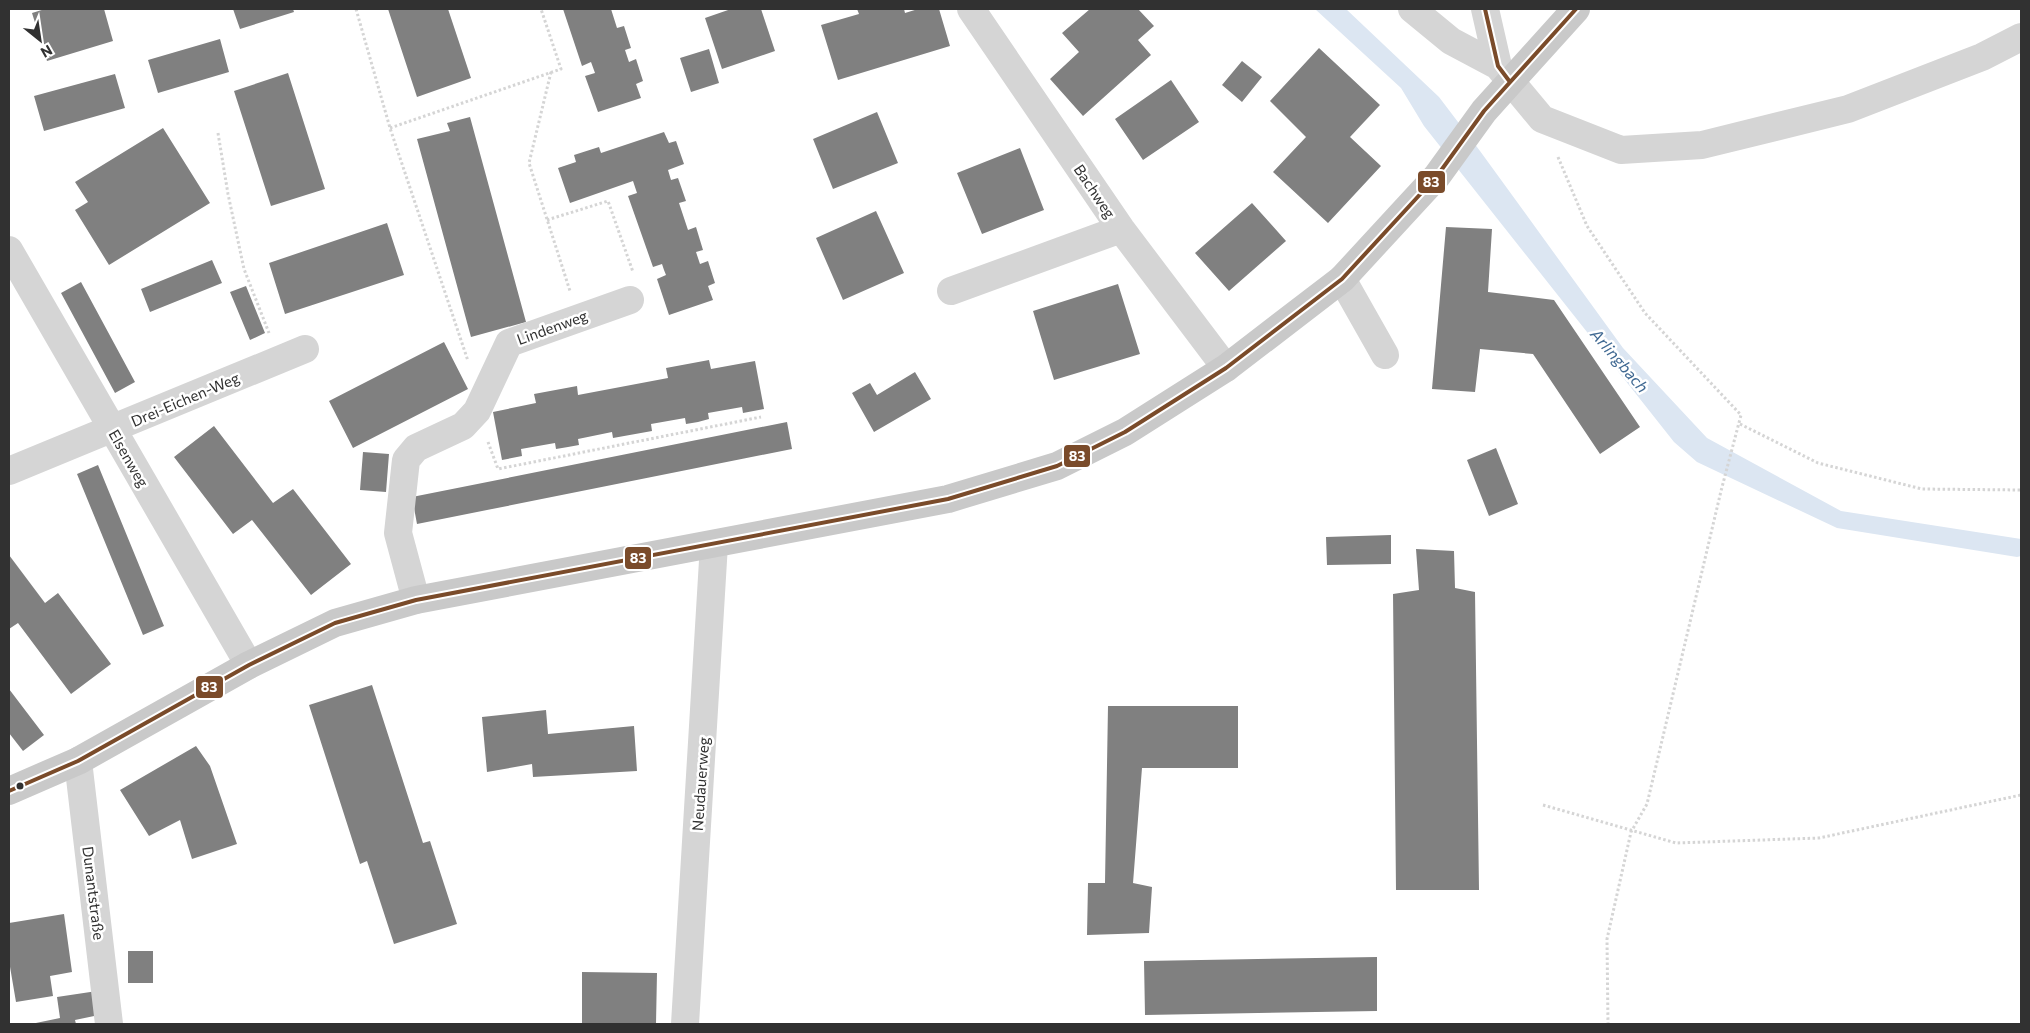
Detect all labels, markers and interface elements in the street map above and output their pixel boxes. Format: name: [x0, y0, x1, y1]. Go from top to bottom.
north arrow: [15, 15, 65, 65]
text: N: [38, 42, 56, 62]
street label: Bachweg: [1070, 161, 1120, 221]
line badge: 83: [1417, 170, 1446, 194]
text: 83: [1423, 173, 1439, 190]
street label: Lindenweg: [514, 306, 590, 348]
water label: Arlingbach: [1586, 323, 1653, 396]
street label: Drei-Eichen-Weg: [128, 368, 242, 430]
street label: Elsenweg: [105, 426, 153, 490]
line badge: 83: [1063, 444, 1091, 468]
text: 83: [1069, 447, 1085, 464]
line badge: 83: [624, 546, 652, 570]
text: 83: [630, 549, 646, 566]
line badge: 83: [195, 675, 224, 699]
text: 83: [201, 678, 217, 695]
street label: Neudauerweg: [688, 736, 712, 832]
unlabelled marker: [15, 781, 25, 791]
street label: Dunantstraße: [79, 845, 109, 941]

